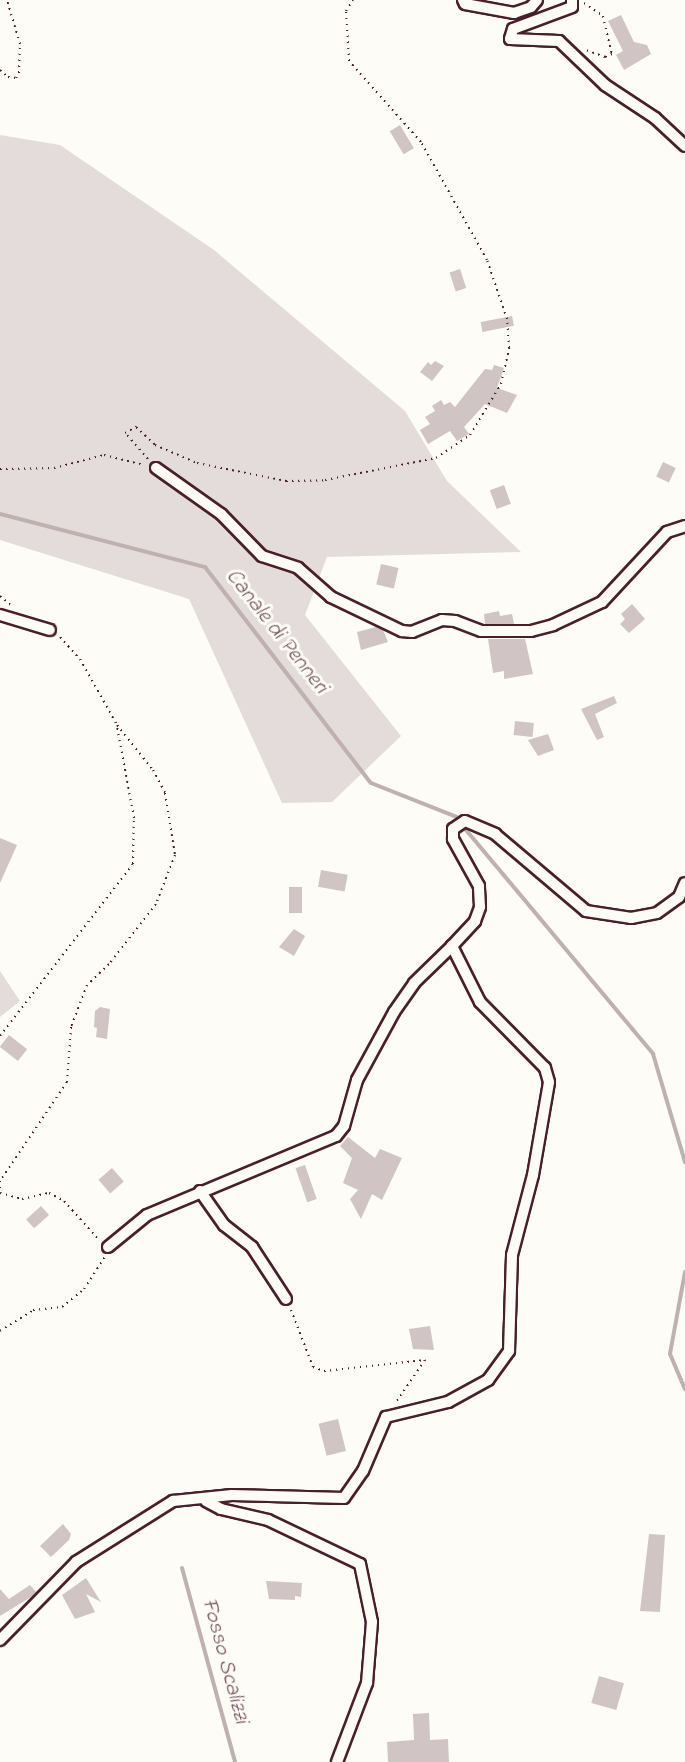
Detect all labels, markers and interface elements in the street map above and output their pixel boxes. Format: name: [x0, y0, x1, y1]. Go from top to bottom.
water label: Canale di Penneri: [219, 564, 333, 700]
water label: Fosso Scalizzi: [195, 1595, 253, 1727]

